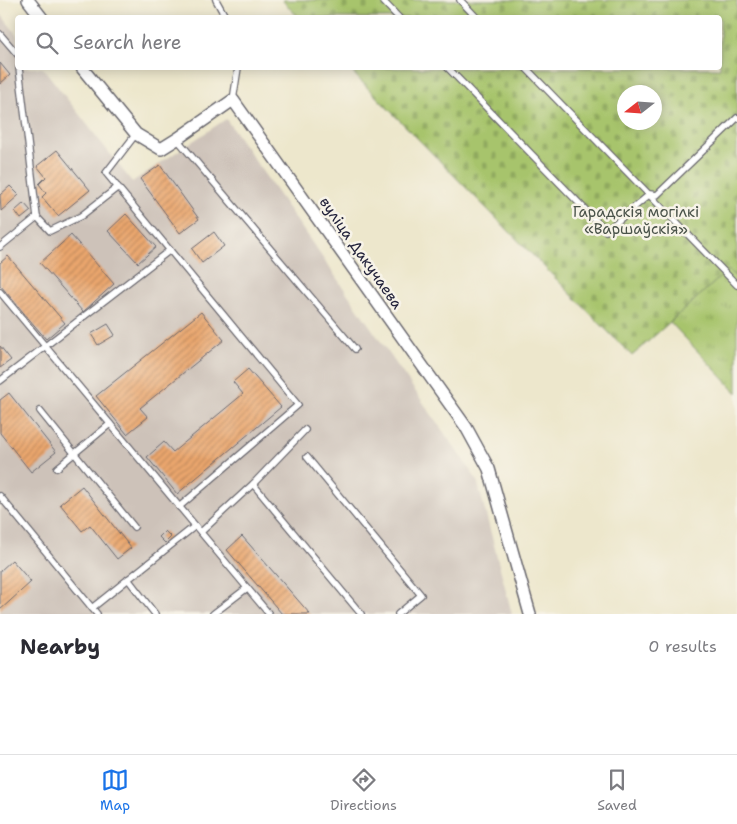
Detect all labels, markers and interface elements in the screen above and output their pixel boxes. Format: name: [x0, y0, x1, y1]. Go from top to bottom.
search box: [15, 15, 722, 70]
icon: search: [33, 29, 61, 57]
text: Search here: [73, 30, 182, 55]
north arrow: [617, 85, 662, 130]
street label: вуліца Дакучаева: [315, 193, 408, 314]
park label: Гарадскія могілкі «Варшаўскія»: [573, 202, 699, 239]
text: Nearby: [20, 633, 100, 661]
text: 0 results: [648, 636, 717, 657]
tab: Map: [100, 766, 130, 814]
tab: Directions: [330, 766, 397, 814]
tab: Saved: [597, 766, 637, 814]

